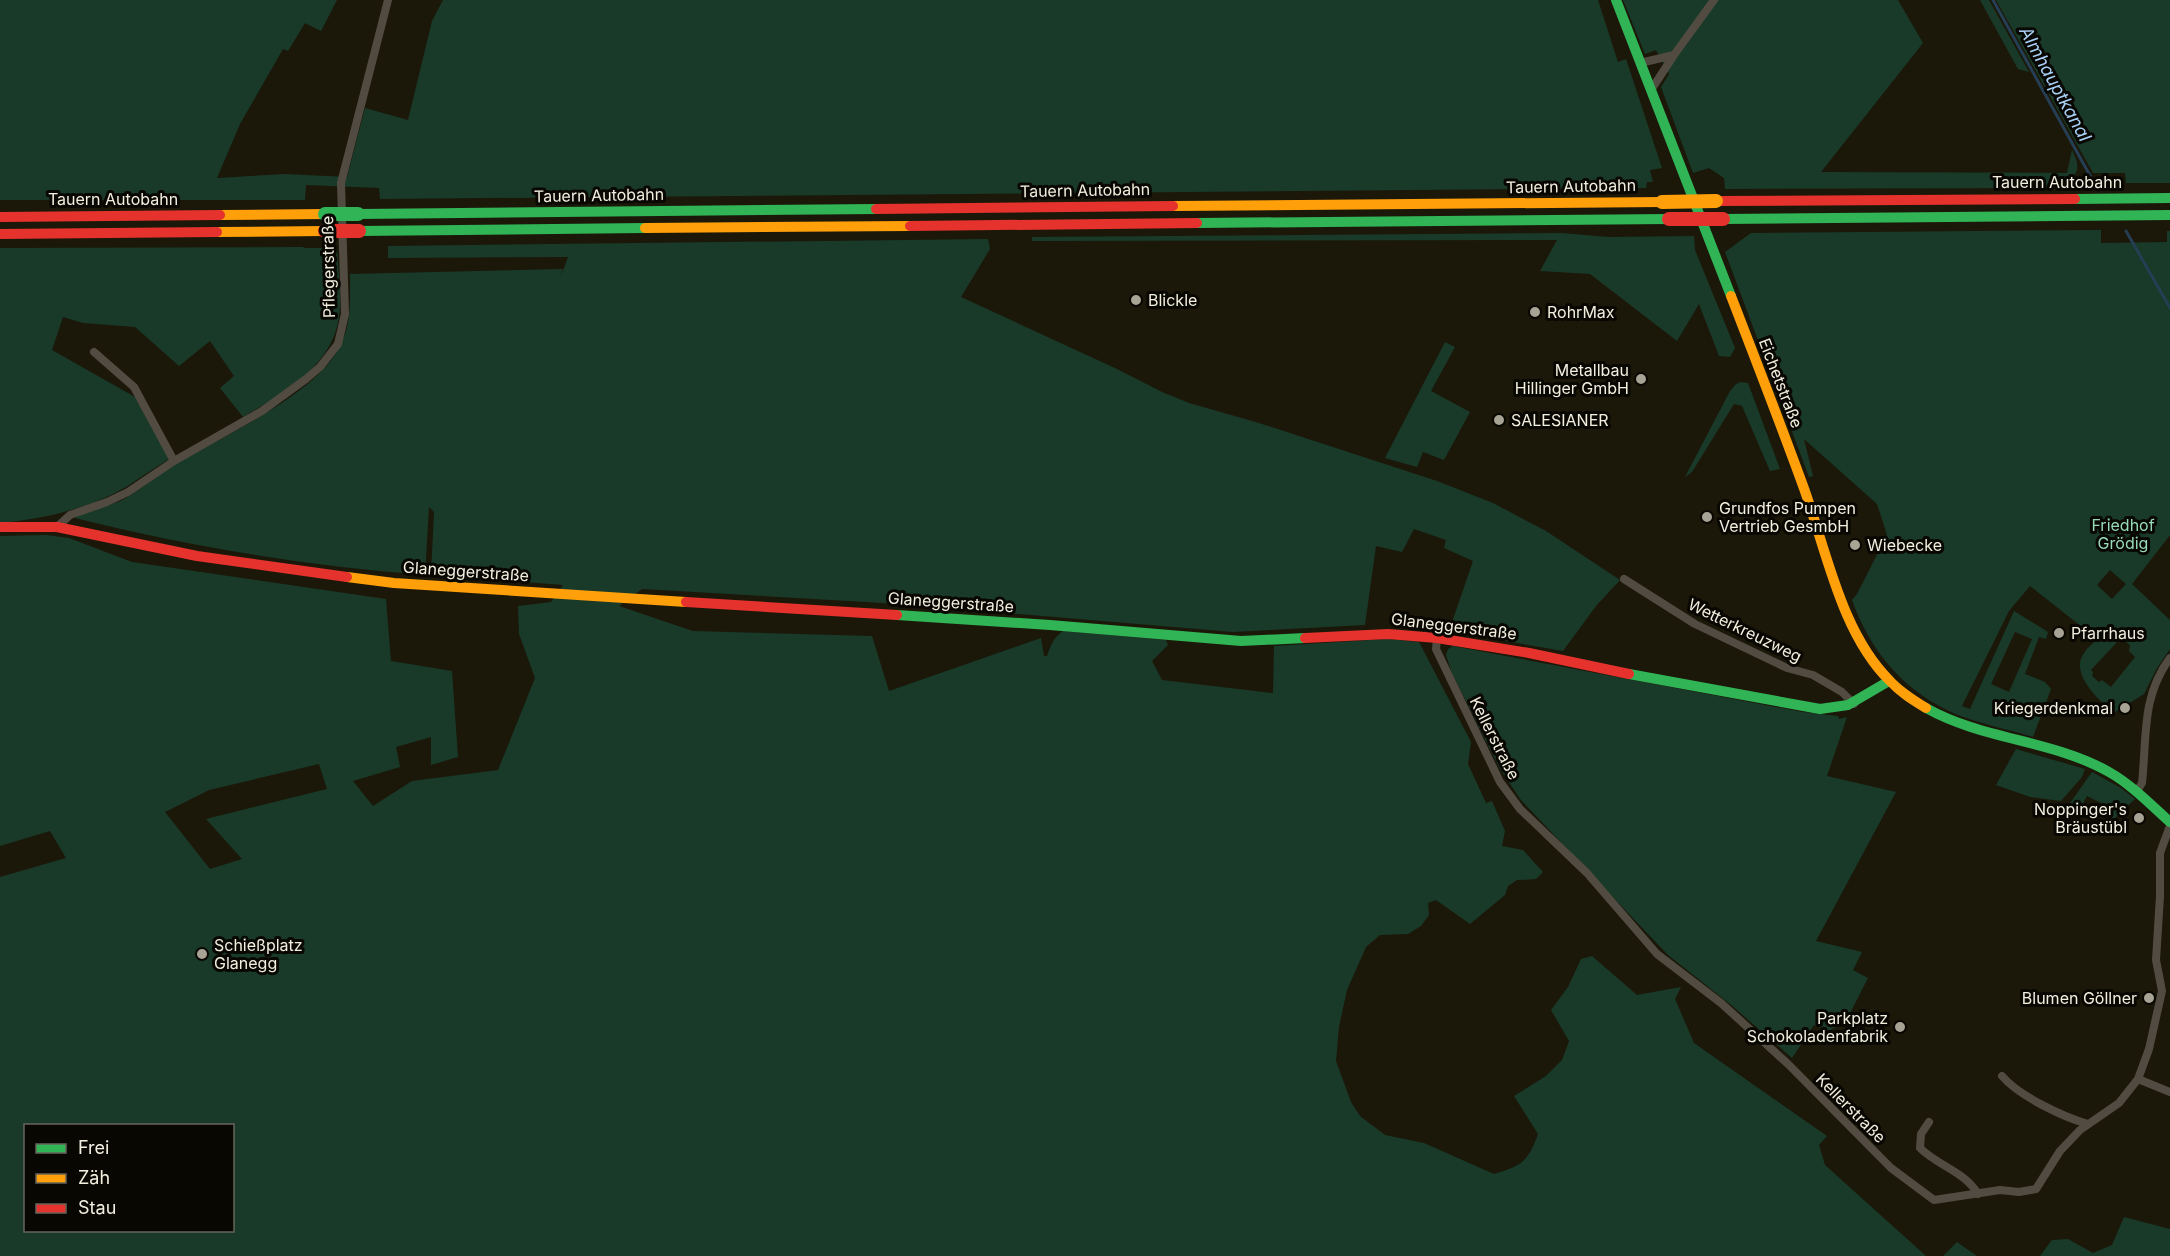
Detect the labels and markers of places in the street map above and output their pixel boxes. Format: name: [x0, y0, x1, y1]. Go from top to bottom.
place label: Blickle: [1148, 290, 1197, 310]
marker: Blickle: [1129, 293, 1143, 307]
place label: RohrMax: [1547, 302, 1615, 322]
marker: RohrMax: [1528, 305, 1542, 319]
place label: Metallbau Hillinger GmbH: [1515, 360, 1629, 398]
marker: Metallbau Hillinger GmbH: [1634, 372, 1648, 386]
place label: SALESIANER: [1511, 410, 1609, 430]
marker: SALESIANER: [1492, 413, 1506, 427]
place label: Grundfos Pumpen Vertrieb GesmbH: [1719, 498, 1856, 536]
marker: Grundfos Pumpen Vertrieb GesmbH: [1700, 510, 1714, 524]
place label: Wiebecke: [1867, 535, 1942, 555]
marker: Wiebecke: [1848, 538, 1862, 552]
place label: Pfarrhaus: [2071, 623, 2145, 643]
marker: Pfarrhaus: [2052, 626, 2066, 640]
place label: Kriegerdenkmal: [1994, 698, 2113, 718]
marker: Kriegerdenkmal: [2118, 701, 2132, 715]
place label: Noppinger's Bräustübl: [2034, 799, 2127, 837]
marker: Noppinger's Bräustübl: [2132, 811, 2146, 825]
place label: Schießplatz Glanegg: [214, 935, 303, 973]
marker: Schießplatz Glanegg: [195, 947, 209, 961]
place label: Blumen Göllner: [2022, 988, 2137, 1008]
marker: Blumen Göllner: [2142, 991, 2156, 1005]
place label: Parkplatz Schokoladenfabrik: [1747, 1008, 1888, 1046]
marker: Parkplatz Schokoladenfabrik: [1893, 1020, 1907, 1034]

